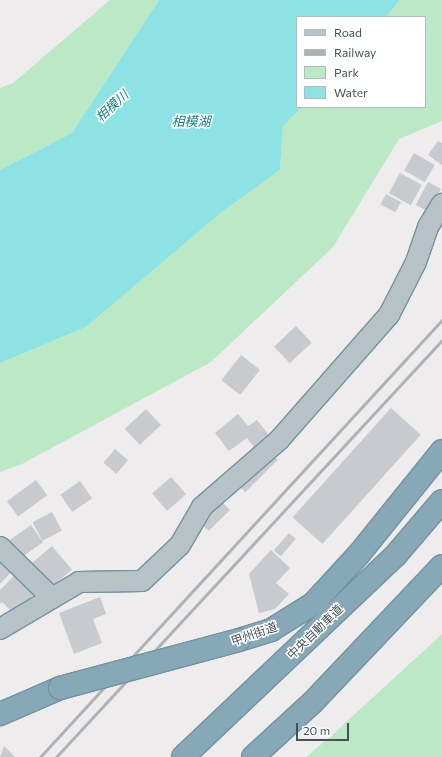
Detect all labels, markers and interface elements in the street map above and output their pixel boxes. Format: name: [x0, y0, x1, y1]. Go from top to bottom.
legend: [296, 16, 426, 108]
text: Road: [334, 25, 362, 39]
text: Railway: [334, 45, 376, 59]
text: Park: [334, 65, 359, 79]
text: Water: [334, 85, 368, 99]
water label: 相模川: [92, 87, 132, 125]
water label: 相模湖: [172, 113, 210, 129]
street label: 中央自動車道: [284, 602, 346, 662]
street label: 甲州街道: [229, 619, 279, 649]
scale bar: [298, 715, 351, 741]
text: 20 m: [303, 723, 330, 737]

